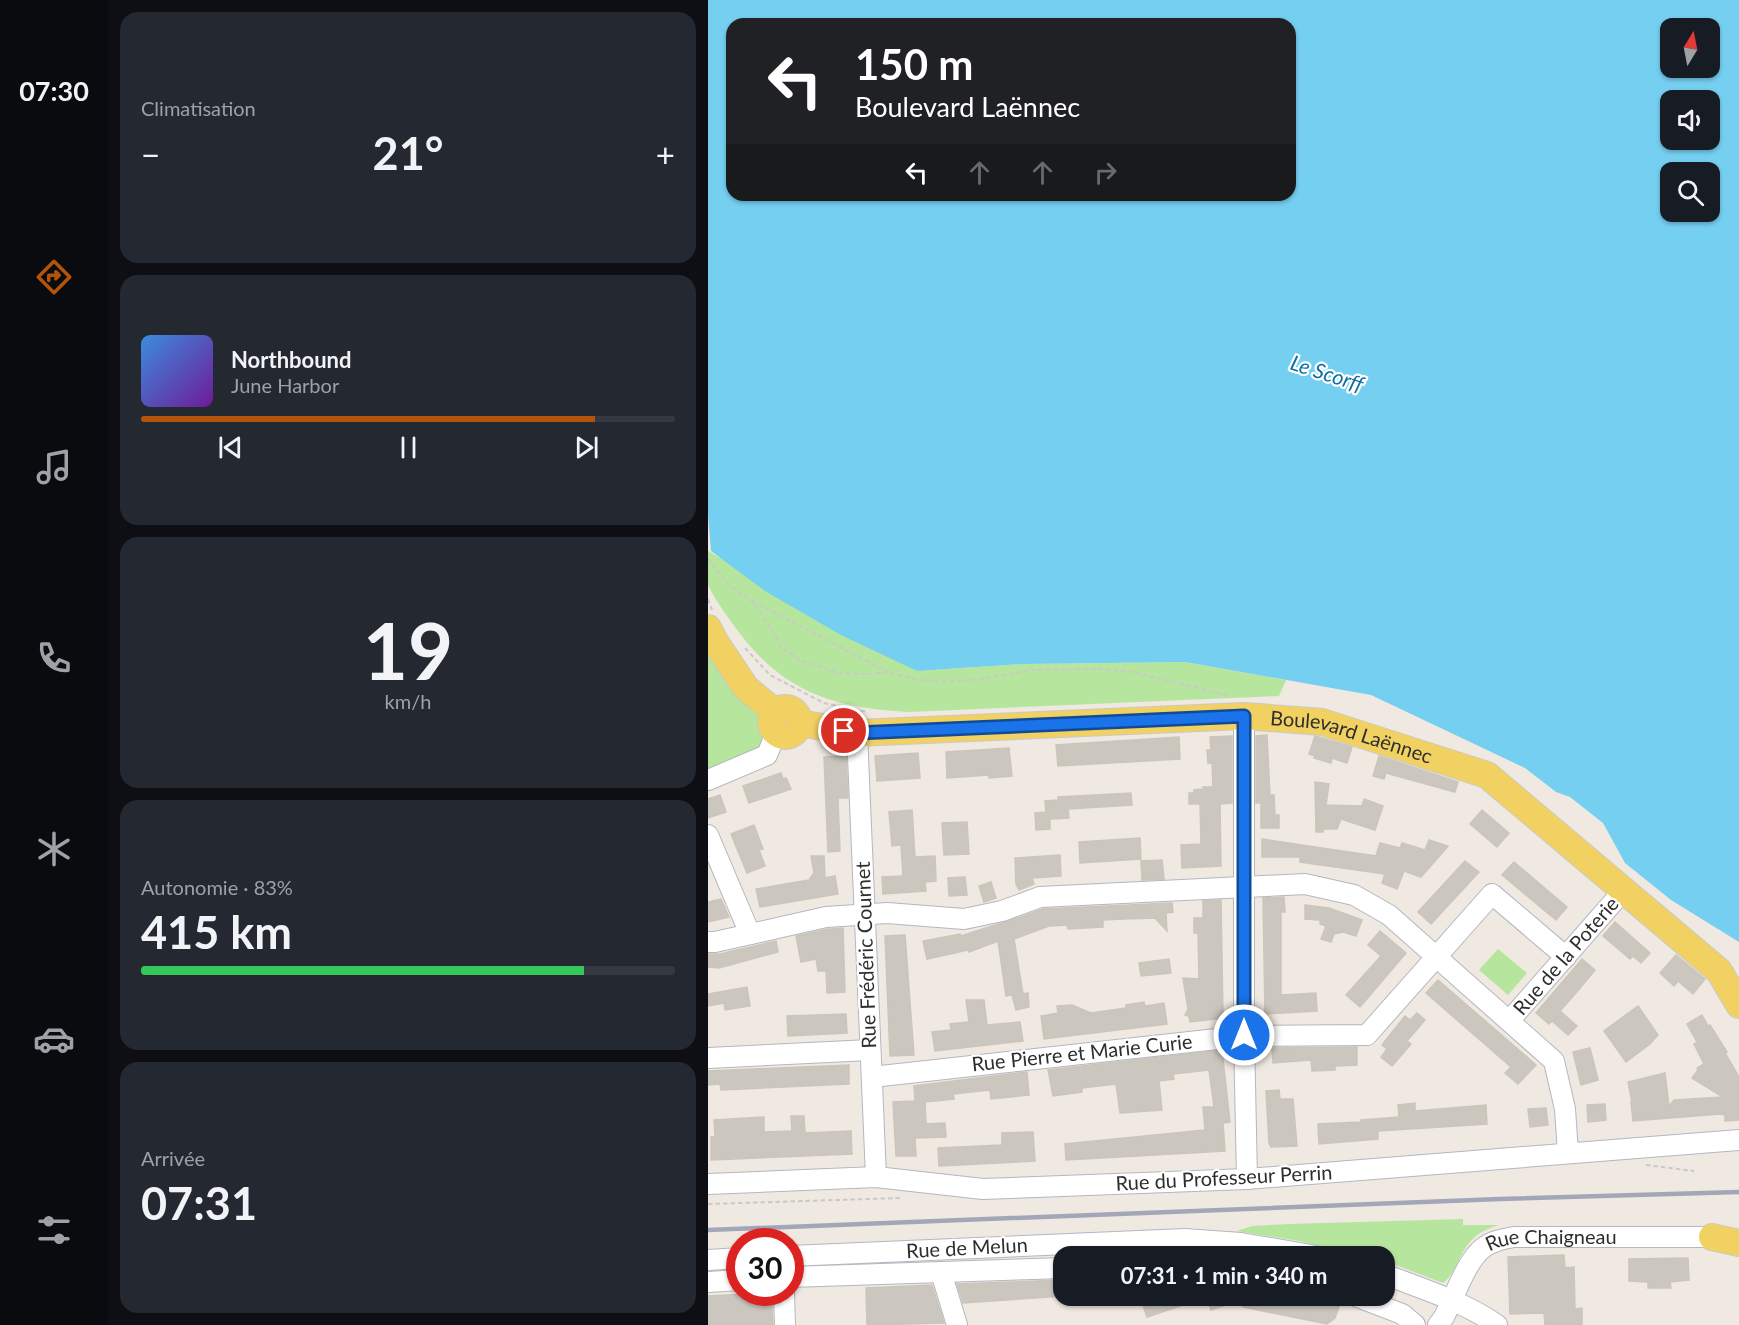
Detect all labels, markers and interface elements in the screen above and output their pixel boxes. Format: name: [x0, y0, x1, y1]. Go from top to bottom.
north arrow: [1660, 18, 1720, 78]
map controls: [1660, 18, 1720, 222]
text: 150 m: [855, 39, 973, 89]
icon: left: [756, 42, 834, 120]
text: 07:30: [19, 74, 89, 107]
text: Boulevard Laënnec: [855, 90, 1080, 123]
button: sound: [1660, 90, 1720, 150]
text: Climatisation: [141, 96, 256, 120]
text: 21°: [373, 126, 443, 180]
text: −: [141, 134, 160, 174]
text: +: [656, 134, 675, 174]
icon: left: [900, 156, 933, 189]
icon: ahead: [963, 156, 996, 189]
icon: ahead: [1026, 156, 1059, 189]
icon: right: [1089, 156, 1122, 189]
button: search: [1660, 162, 1720, 222]
icon: directions: [33, 256, 75, 298]
text: Northbound: [231, 346, 351, 373]
water label: Le Scorff: [1288, 349, 1368, 396]
text: June Harbor: [231, 373, 339, 397]
icon: previous: [214, 431, 247, 464]
icon: pause: [392, 431, 425, 464]
icon: next: [570, 431, 603, 464]
icon: music: [33, 446, 75, 488]
text: 19: [363, 603, 453, 697]
icon: phone: [33, 637, 75, 679]
text: km/h: [385, 689, 431, 713]
pin: [818, 705, 869, 756]
street label: Boulevard Laënnec: [1269, 705, 1436, 768]
icon: arrive: [827, 714, 860, 747]
icon: climate: [33, 828, 75, 870]
street label: Rue Frédéric Cournet: [850, 861, 880, 1049]
text: Autonomie · 83%: [141, 875, 293, 899]
street label: Rue de la Poterie: [1507, 891, 1623, 1019]
text: 415 km: [141, 905, 292, 959]
position arrow: [1212, 1003, 1276, 1067]
icon: car: [33, 1018, 75, 1060]
street label: Rue Pierre et Marie Curie: [970, 1028, 1193, 1076]
text: Arrivée: [141, 1146, 205, 1170]
street label: Rue du Professeur Perrin: [1115, 1159, 1333, 1195]
text: 07:31: [141, 1176, 257, 1230]
icon: filters: [33, 1209, 75, 1251]
street label: Rue Chaigneau: [1481, 1223, 1617, 1255]
speed limit sign: 30: [726, 1228, 804, 1306]
street label: Rue de Melun: [906, 1232, 1028, 1262]
text: 07:31 · 1 min · 340 m: [1121, 1262, 1327, 1289]

